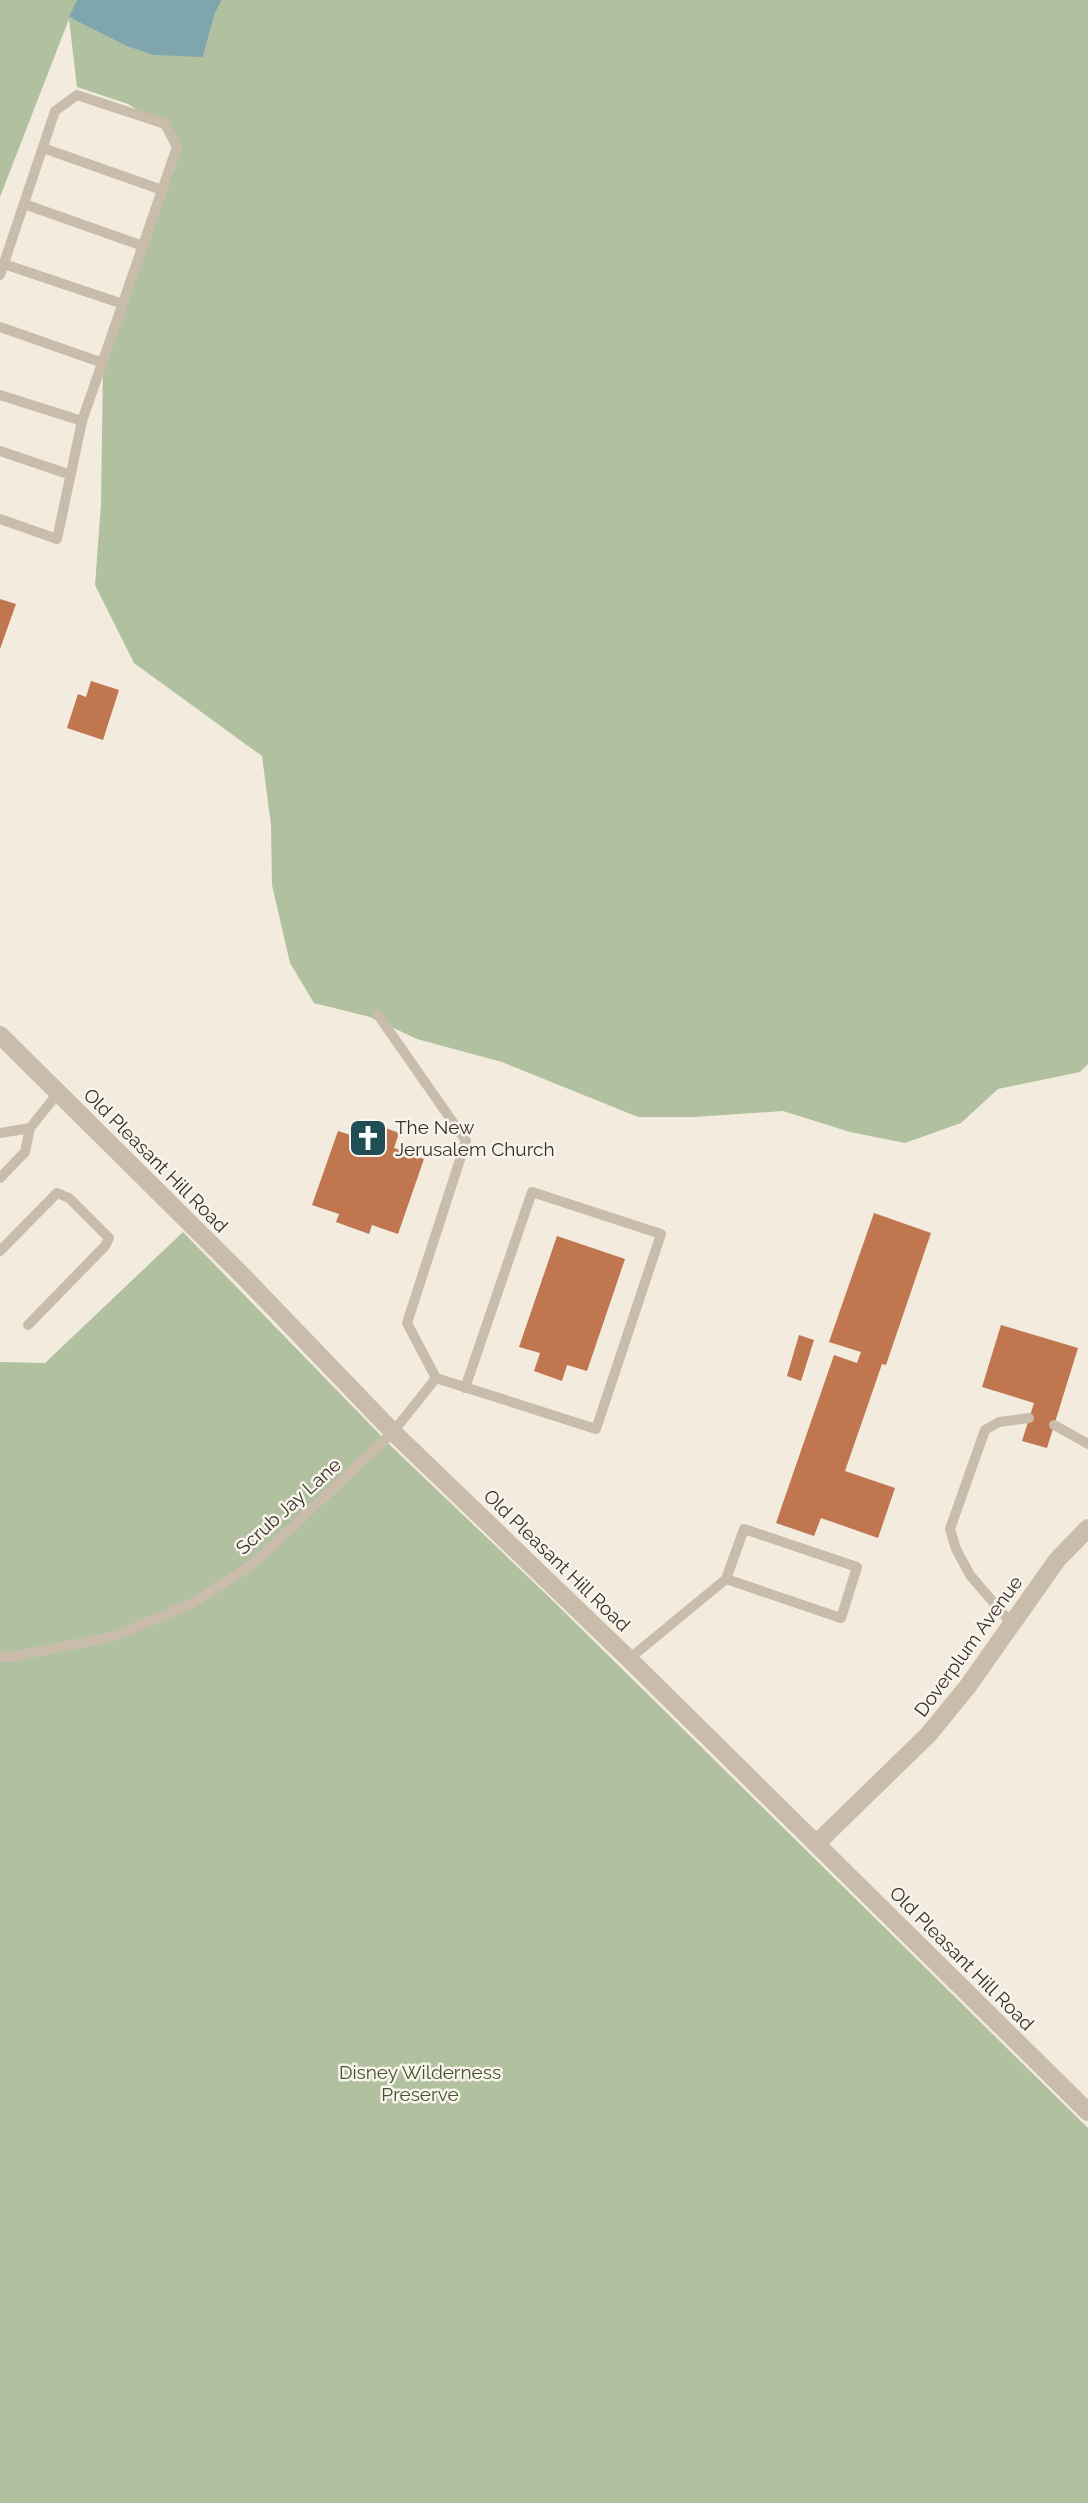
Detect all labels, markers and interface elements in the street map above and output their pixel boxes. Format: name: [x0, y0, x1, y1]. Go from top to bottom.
street label: Old Pleasant Hill Road: [79, 1083, 233, 1237]
place label: The New Jerusalem Church: [395, 1116, 555, 1160]
church icon: The New Jerusalem Church: [347, 1117, 389, 1159]
street label: Scrub Jay Lane: [231, 1453, 345, 1559]
street label: Old Pleasant Hill Road: [479, 1484, 635, 1636]
street label: Doverplum Avenue: [910, 1571, 1026, 1721]
street label: Old Pleasant Hill Road: [885, 1881, 1039, 2035]
park label: Disney Wilderness Preserve: [339, 2061, 501, 2105]

